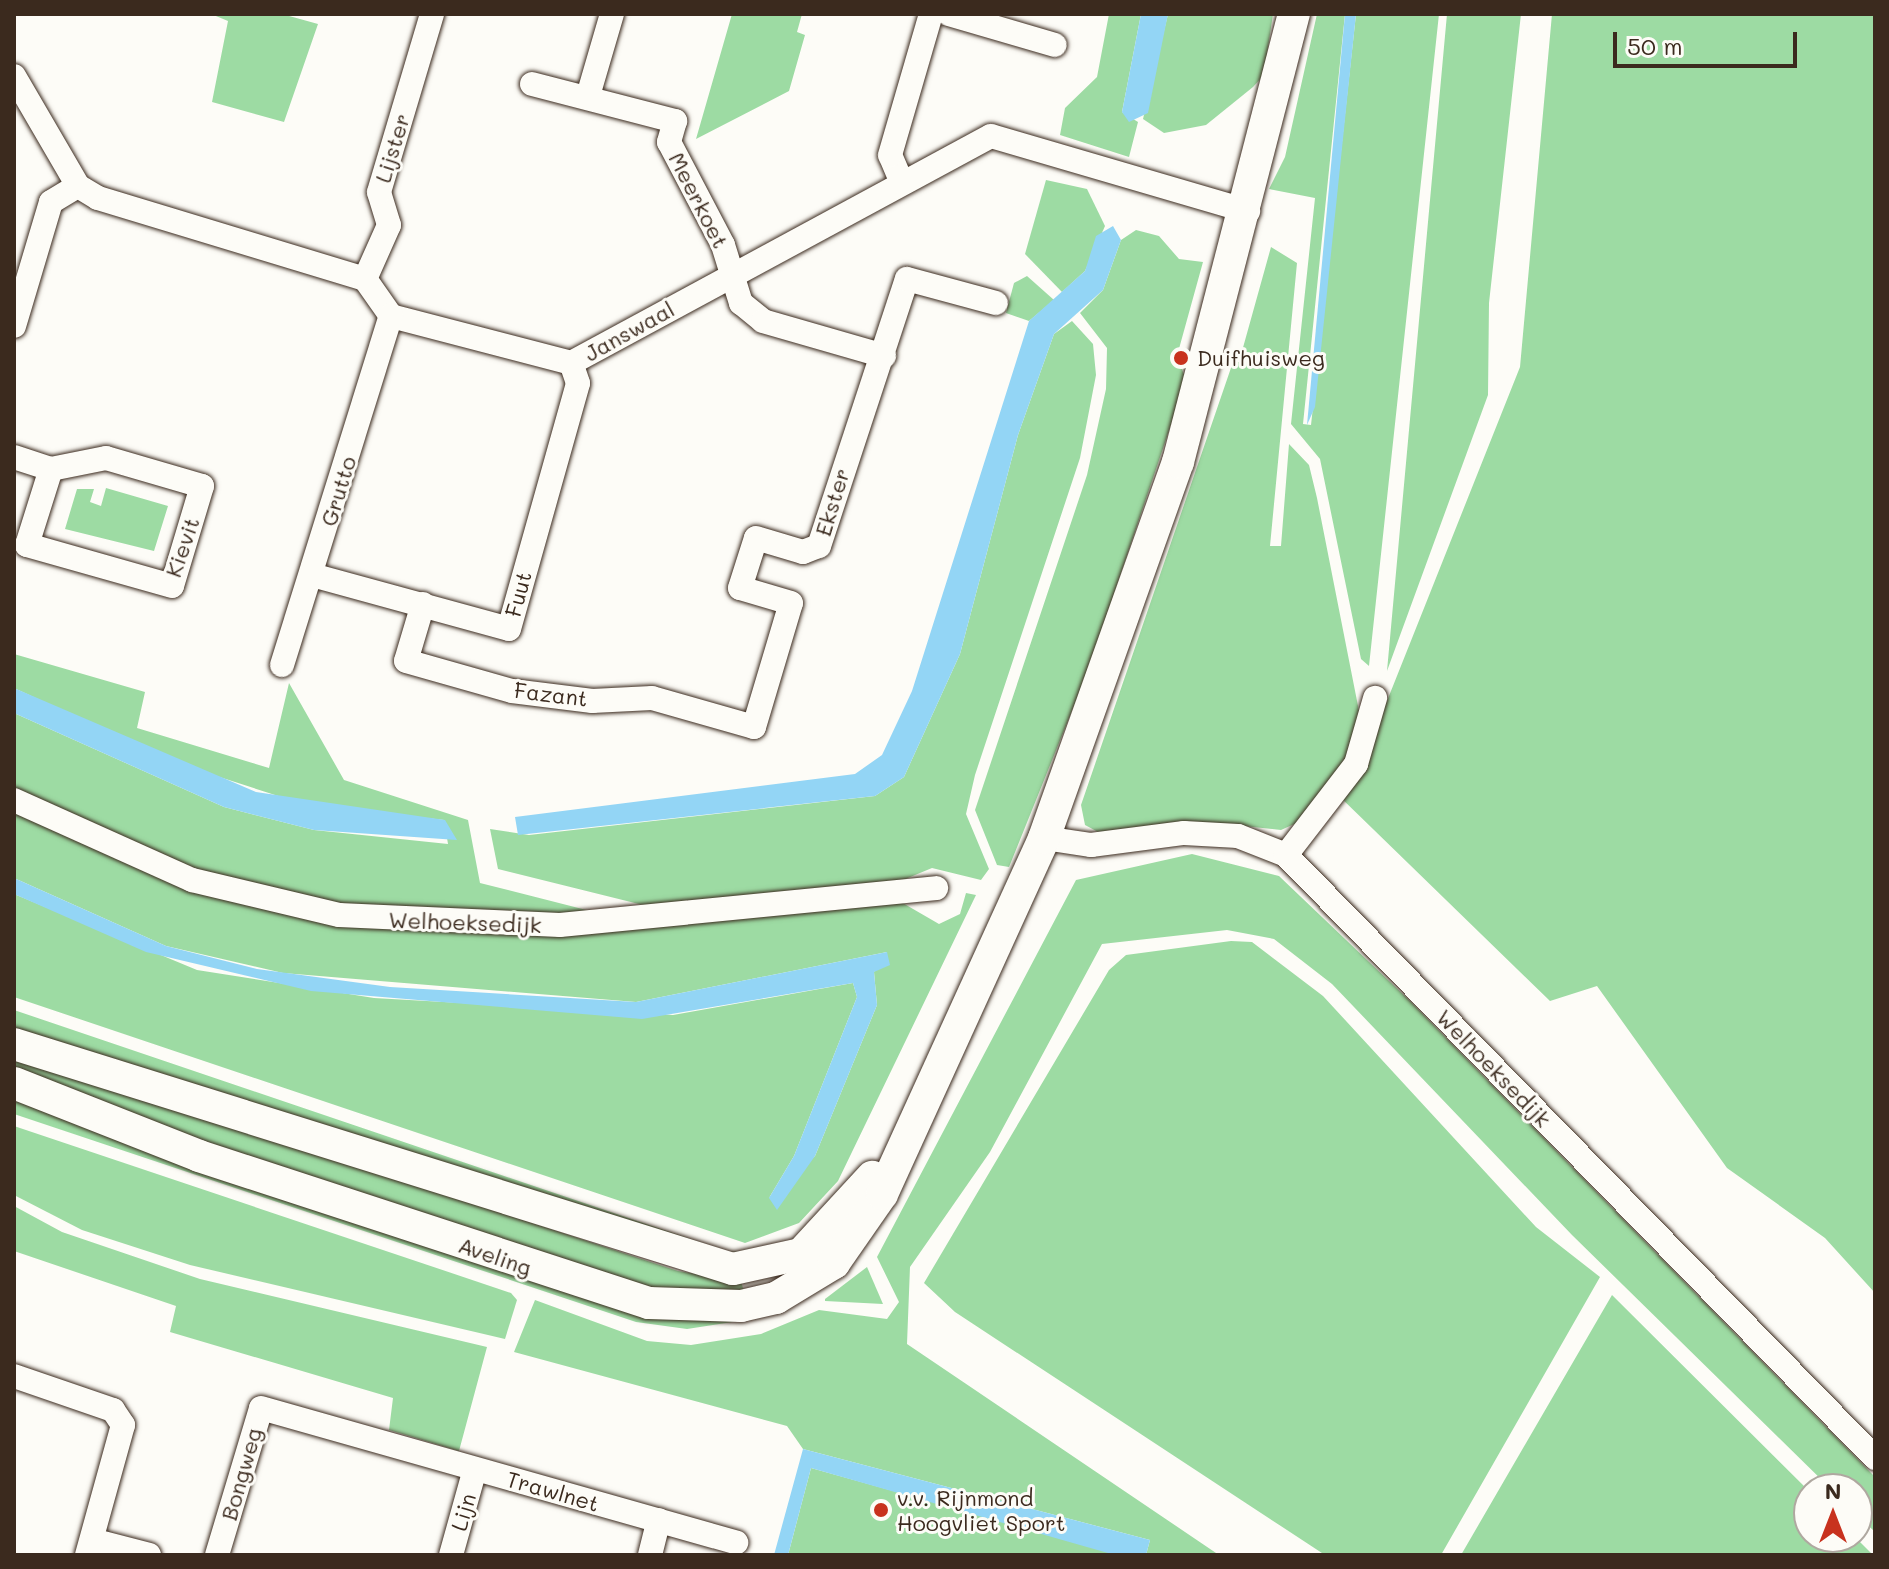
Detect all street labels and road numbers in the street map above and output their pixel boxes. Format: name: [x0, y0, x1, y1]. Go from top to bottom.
street label: Lijster: [369, 110, 415, 186]
street label: Meerkoet: [664, 148, 734, 252]
street label: Janswaal: [579, 296, 679, 366]
street label: Grutto: [315, 453, 361, 529]
street label: Ekster: [809, 465, 855, 539]
street label: Kievit: [159, 514, 205, 580]
street label: Fuut: [499, 568, 537, 620]
street label: Fazant: [513, 676, 589, 712]
street label: Welhoeksedijk: [388, 906, 542, 938]
street label: Welhoeksedijk: [1431, 1004, 1557, 1132]
street label: Aveling: [455, 1231, 535, 1281]
street label: Bongweg: [215, 1425, 267, 1523]
street label: Trawlnet: [504, 1465, 602, 1517]
street label: Lijn: [445, 1490, 481, 1534]

